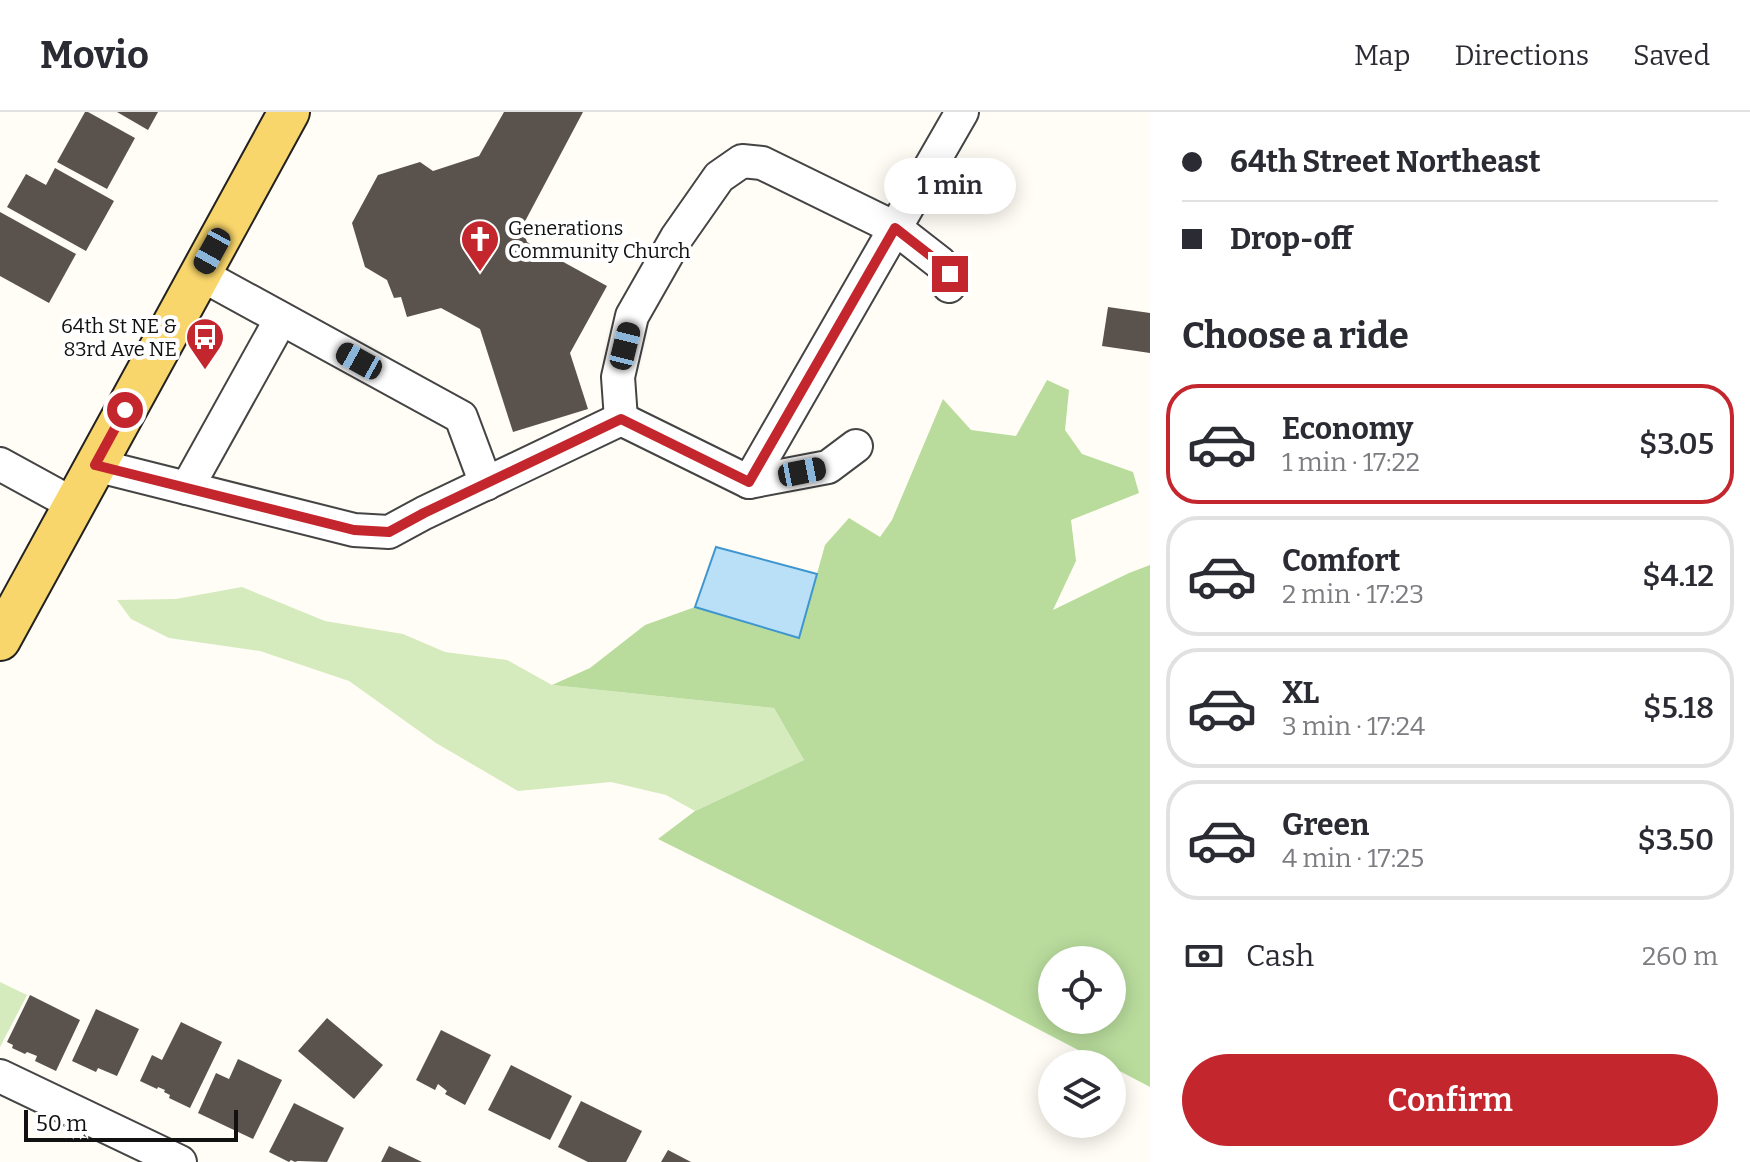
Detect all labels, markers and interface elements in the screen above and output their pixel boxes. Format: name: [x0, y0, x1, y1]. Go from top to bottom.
text: Movio: [40, 32, 149, 78]
text: Map: [1354, 39, 1410, 72]
text: Directions: [1454, 39, 1589, 72]
text: Saved: [1633, 39, 1710, 72]
text: 64th Street Northeast: [1230, 144, 1541, 180]
callout: 1 min: [884, 158, 1016, 214]
text: 1 min: [917, 170, 983, 201]
place label: Generations Community Church: [508, 216, 691, 263]
church icon: Generations Community Church: [459, 218, 501, 273]
text: Drop-off: [1230, 221, 1352, 257]
car: [190, 224, 234, 278]
route end: [932, 256, 968, 292]
place label: 64th St NE & 83rd Ave NE: [61, 314, 177, 361]
text: Choose a ride: [1182, 314, 1409, 358]
bus stop icon: 64th St NE & 83rd Ave NE: [184, 316, 226, 371]
car: [608, 320, 642, 372]
car: [332, 339, 386, 383]
route start: [107, 392, 143, 428]
icon: car: [1186, 408, 1258, 480]
text: Economy: [1282, 411, 1413, 447]
text: $3.05: [1639, 426, 1714, 462]
text: 1 min · 17:22: [1282, 447, 1420, 478]
car: [776, 456, 828, 488]
icon: car: [1186, 540, 1258, 612]
text: Comfort: [1282, 543, 1400, 579]
text: $4.12: [1642, 558, 1714, 594]
text: 2 min · 17:23: [1282, 579, 1424, 610]
icon: car: [1186, 672, 1258, 744]
text: XL: [1282, 675, 1319, 711]
text: $5.18: [1643, 690, 1714, 726]
text: 3 min · 17:24: [1282, 711, 1425, 742]
icon: car: [1186, 804, 1258, 876]
text: Green: [1282, 807, 1369, 843]
text: $3.50: [1638, 822, 1714, 858]
text: 4 min · 17:25: [1282, 843, 1424, 874]
icon: cash: [1182, 934, 1226, 978]
text: Cash: [1246, 938, 1314, 974]
text: 260 m: [1642, 941, 1718, 972]
map controls: [1038, 946, 1126, 1138]
button: locate: [1038, 946, 1126, 1034]
button: layers: [1038, 1050, 1126, 1138]
button: Confirm: [1182, 1054, 1718, 1146]
scale bar: [24, 1106, 238, 1142]
text: 50 m: [36, 1110, 87, 1137]

